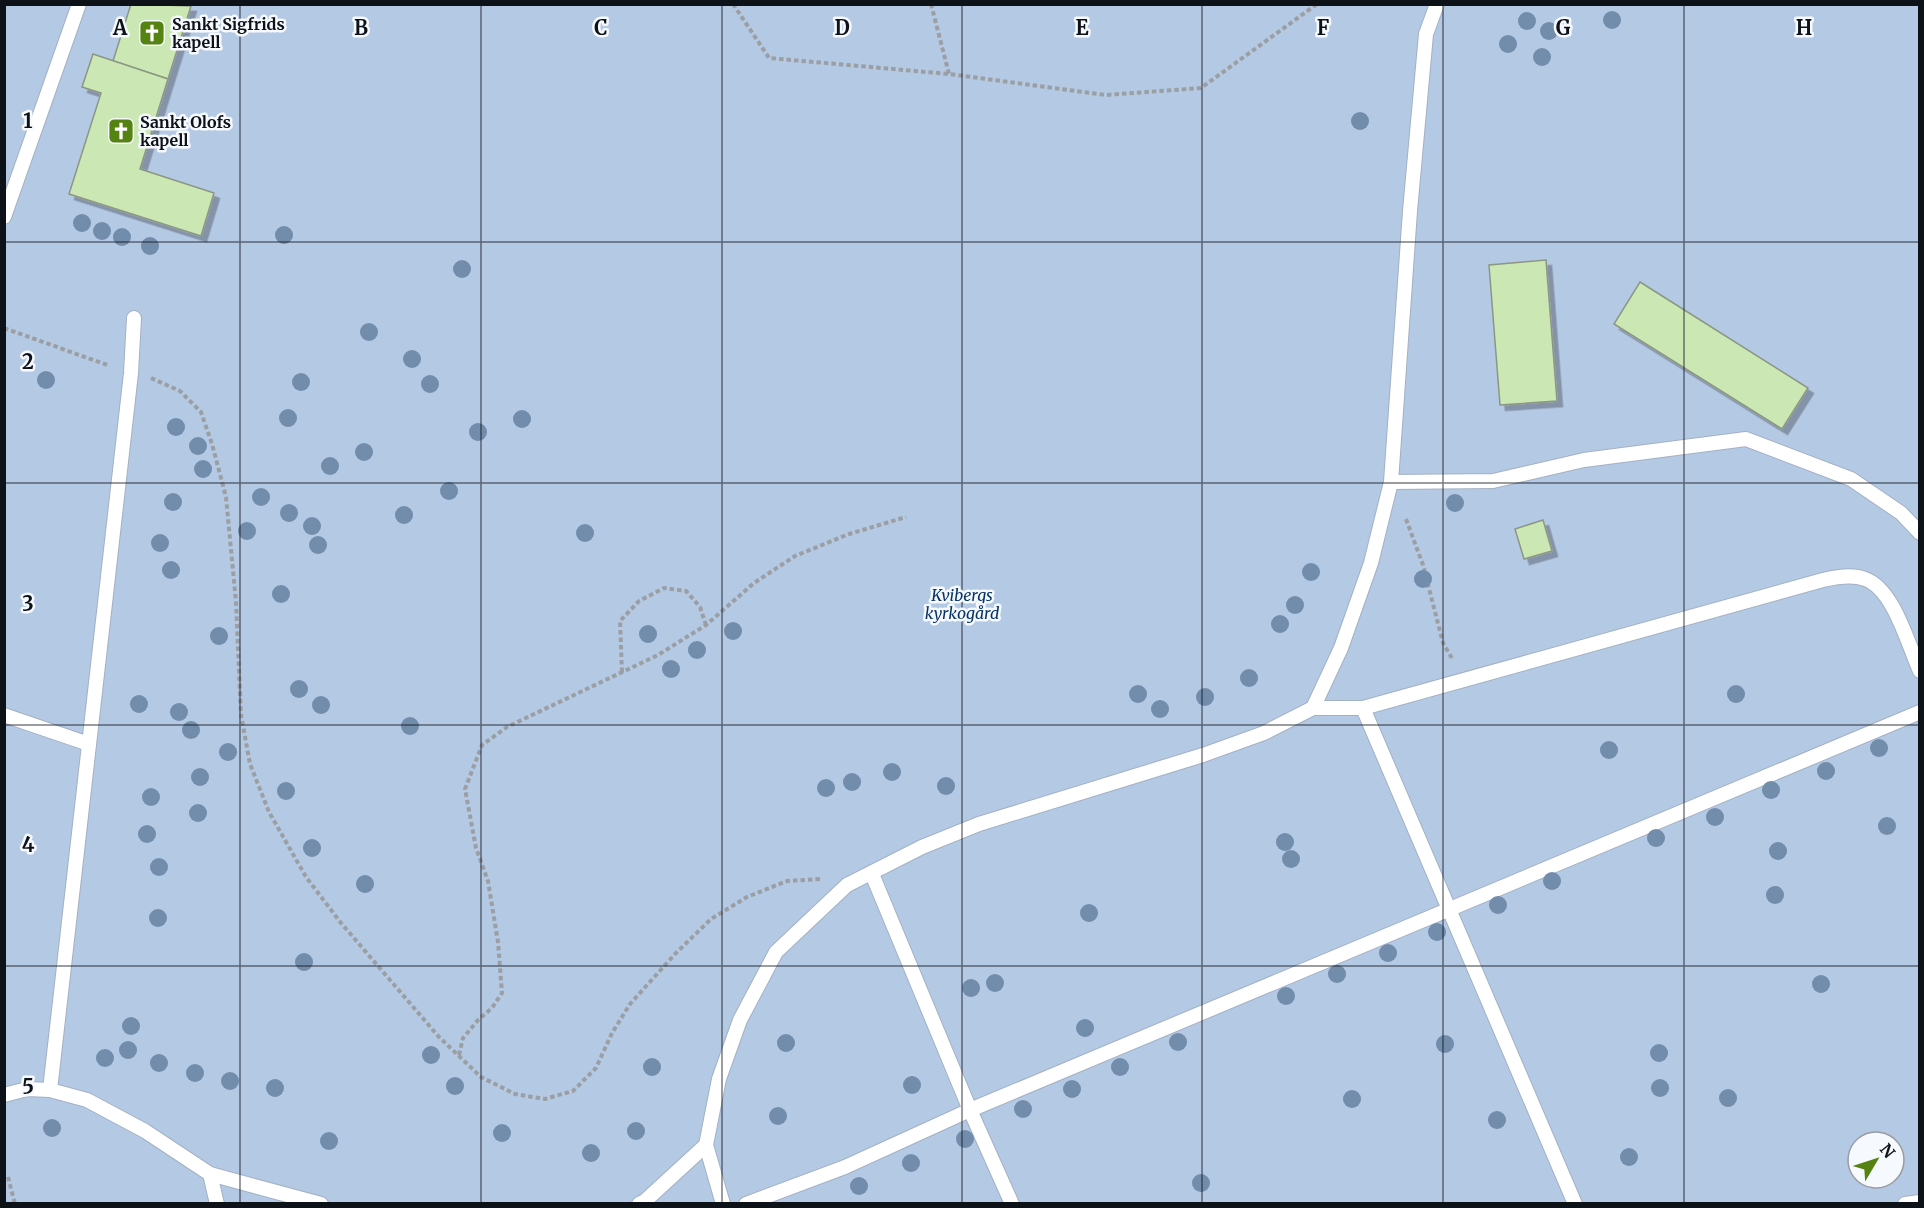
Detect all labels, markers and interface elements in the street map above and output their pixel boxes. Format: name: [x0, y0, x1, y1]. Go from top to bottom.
place label: Sankt Sigfrids kapell: [172, 14, 285, 52]
text: A: [112, 15, 128, 40]
text: B: [354, 15, 368, 40]
text: C: [594, 15, 608, 40]
text: D: [834, 15, 850, 40]
text: E: [1075, 15, 1089, 40]
text: F: [1317, 15, 1330, 40]
text: G: [1556, 15, 1571, 40]
text: H: [1796, 15, 1812, 40]
church icon: Sankt Sigfrids kapell: [137, 18, 167, 48]
text: 1: [23, 108, 33, 133]
place label: Sankt Olofs kapell: [140, 112, 231, 150]
church icon: Sankt Olofs kapell: [106, 116, 136, 146]
text: 2: [22, 349, 34, 374]
park label: Kvibergs kyrkogård: [925, 585, 1000, 623]
text: 3: [22, 591, 34, 616]
text: 4: [22, 832, 35, 857]
text: 5: [22, 1074, 34, 1099]
north arrow: [1846, 1130, 1906, 1190]
text: N: [1876, 1139, 1900, 1162]

